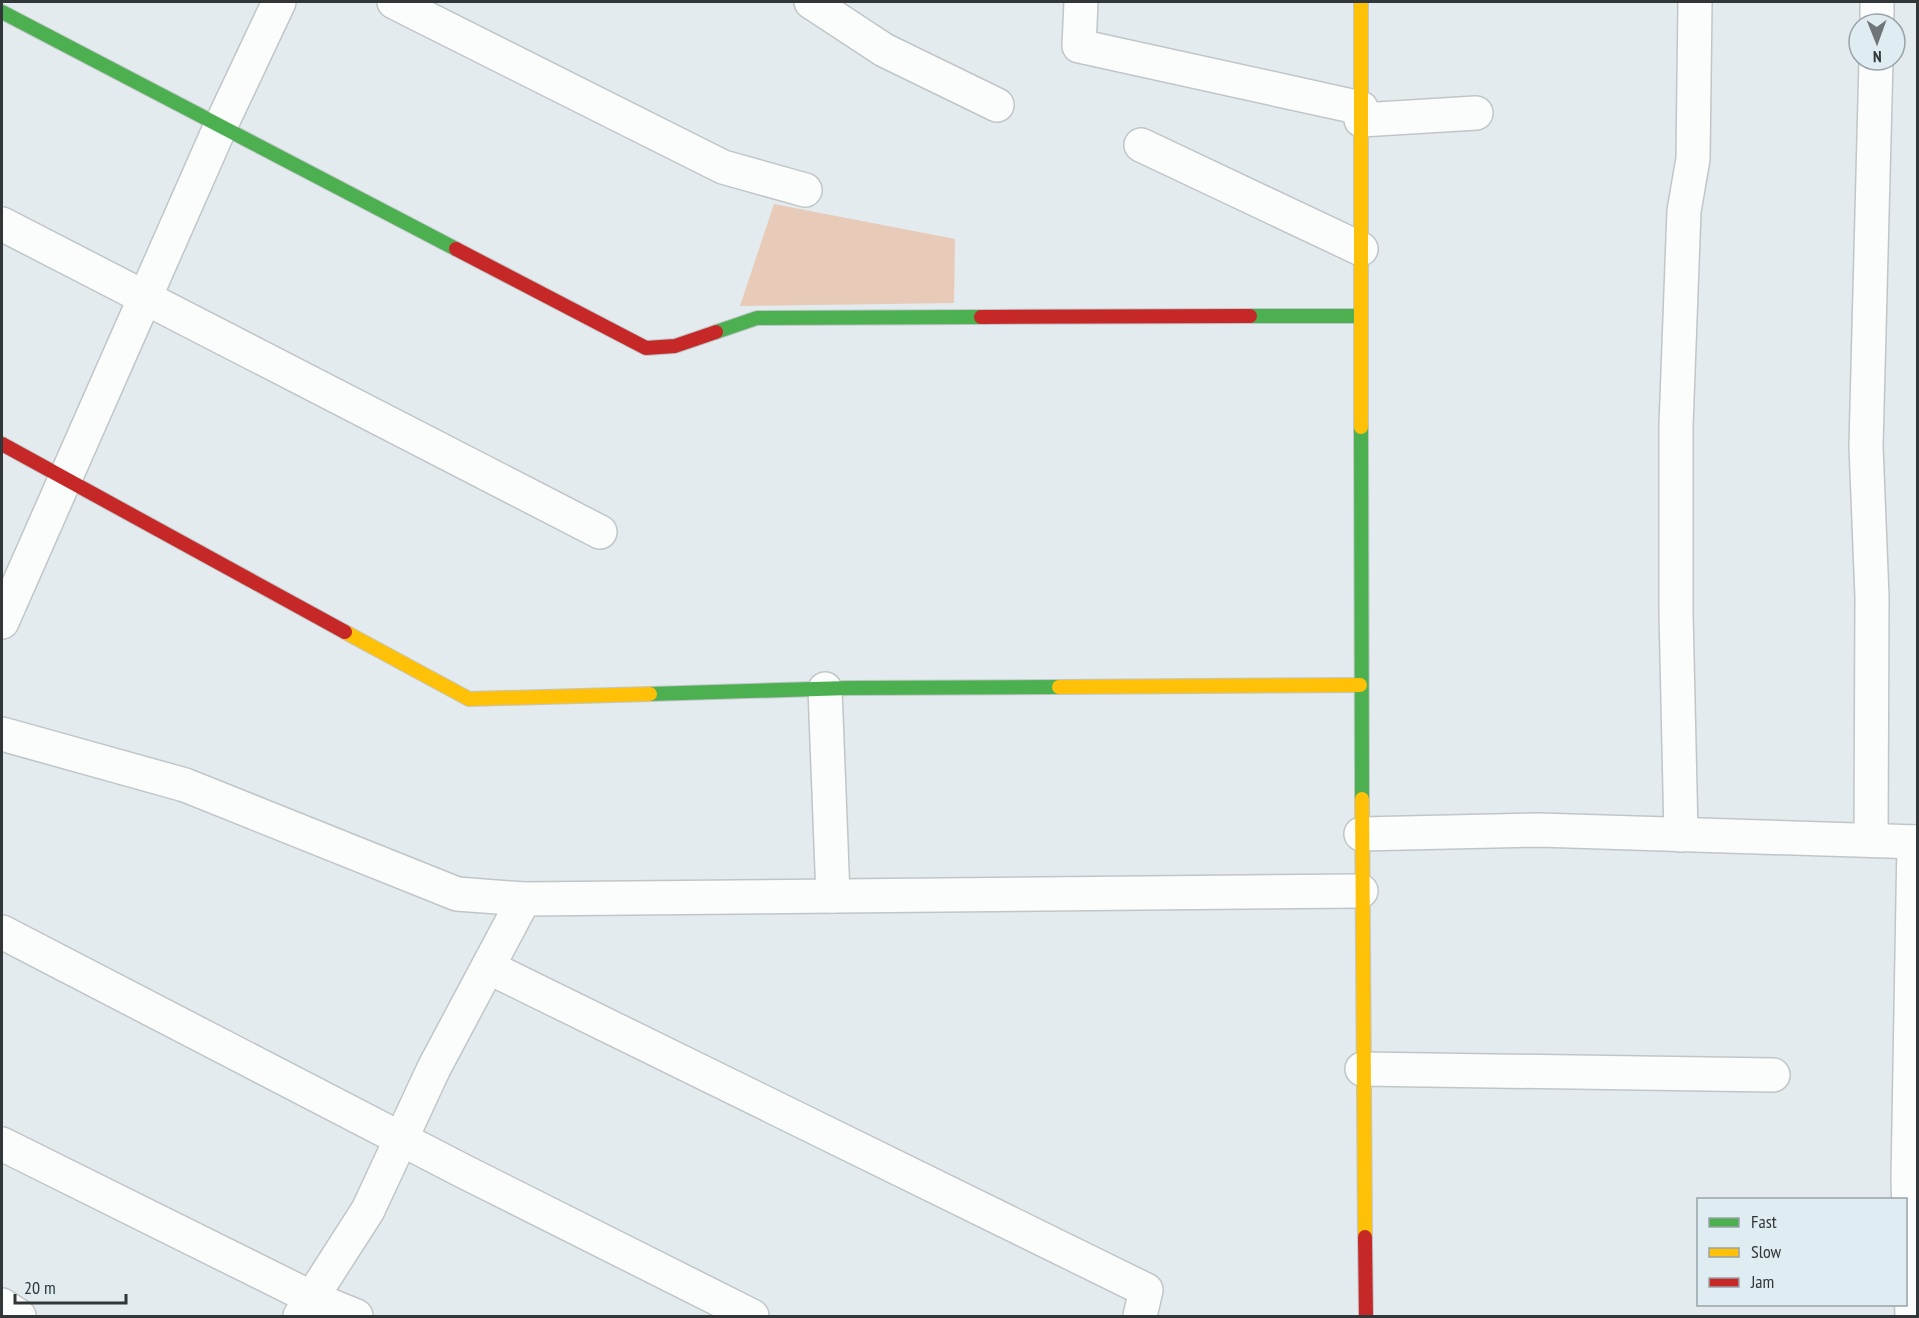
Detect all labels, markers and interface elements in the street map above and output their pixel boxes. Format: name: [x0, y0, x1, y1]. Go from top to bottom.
north arrow: [1847, 12, 1907, 72]
text: N: [1873, 47, 1882, 67]
legend: [1697, 1198, 1907, 1306]
text: Fast: [1751, 1210, 1777, 1233]
text: Slow: [1751, 1240, 1782, 1263]
scale bar: [15, 1267, 126, 1305]
text: Jam: [1750, 1270, 1774, 1293]
text: 20 m: [24, 1276, 56, 1299]

